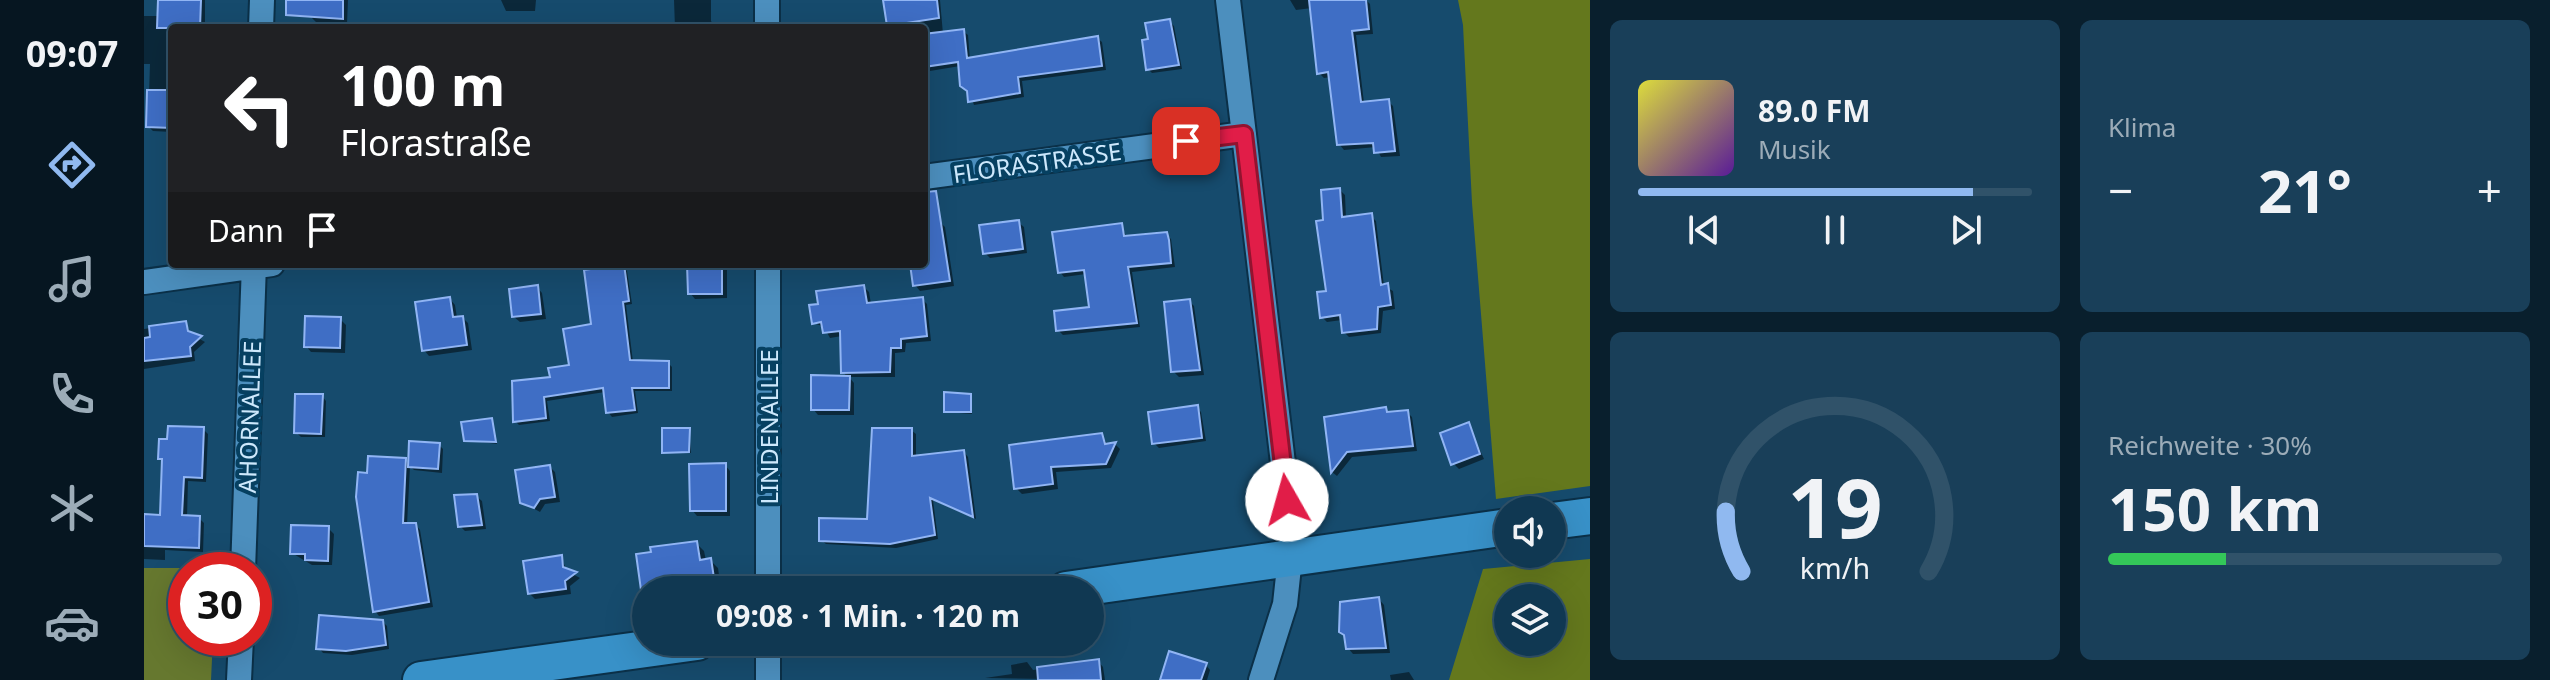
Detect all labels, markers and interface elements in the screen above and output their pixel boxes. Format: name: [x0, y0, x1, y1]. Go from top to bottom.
text: 09:07: [26, 29, 118, 78]
text: 100 m: [340, 46, 505, 122]
icon: left: [208, 56, 312, 160]
text: 89.0 FM: [1758, 90, 1870, 131]
pin: [1152, 107, 1220, 175]
text: Klima: [2108, 109, 2176, 145]
text: Florastraße: [340, 118, 532, 167]
icon: arrive: [1164, 119, 1208, 163]
text: Musik: [1758, 131, 1831, 167]
street label: FLORASTRASSE: [951, 134, 1123, 190]
icon: directions: [44, 137, 100, 193]
text: 21°: [2258, 149, 2352, 231]
text: −: [2108, 160, 2133, 220]
text: +: [2477, 160, 2502, 220]
icon: arrive: [300, 208, 344, 252]
icon: previous: [1682, 208, 1726, 252]
icon: pause: [1813, 208, 1857, 252]
icon: next: [1944, 208, 1988, 252]
text: Dann: [208, 210, 284, 251]
icon: music: [44, 251, 100, 307]
street label: AHORNALLEE: [230, 340, 268, 494]
street label: LINDENALLEE: [752, 349, 785, 505]
icon: phone: [44, 366, 100, 422]
text: Reichweite · 30%: [2108, 427, 2312, 463]
text: 19: [1787, 449, 1883, 562]
position arrow: [1245, 458, 1329, 542]
text: 150 km: [2108, 467, 2322, 549]
icon: climate: [44, 480, 100, 536]
map controls: [1494, 496, 1566, 656]
button: sound: [1494, 496, 1566, 568]
text: km/h: [1800, 548, 1870, 587]
speed limit sign: 30: [168, 552, 272, 656]
button: layers: [1494, 584, 1566, 656]
icon: car: [44, 595, 100, 651]
text: 09:08 · 1 Min. · 120 m: [716, 595, 1020, 636]

